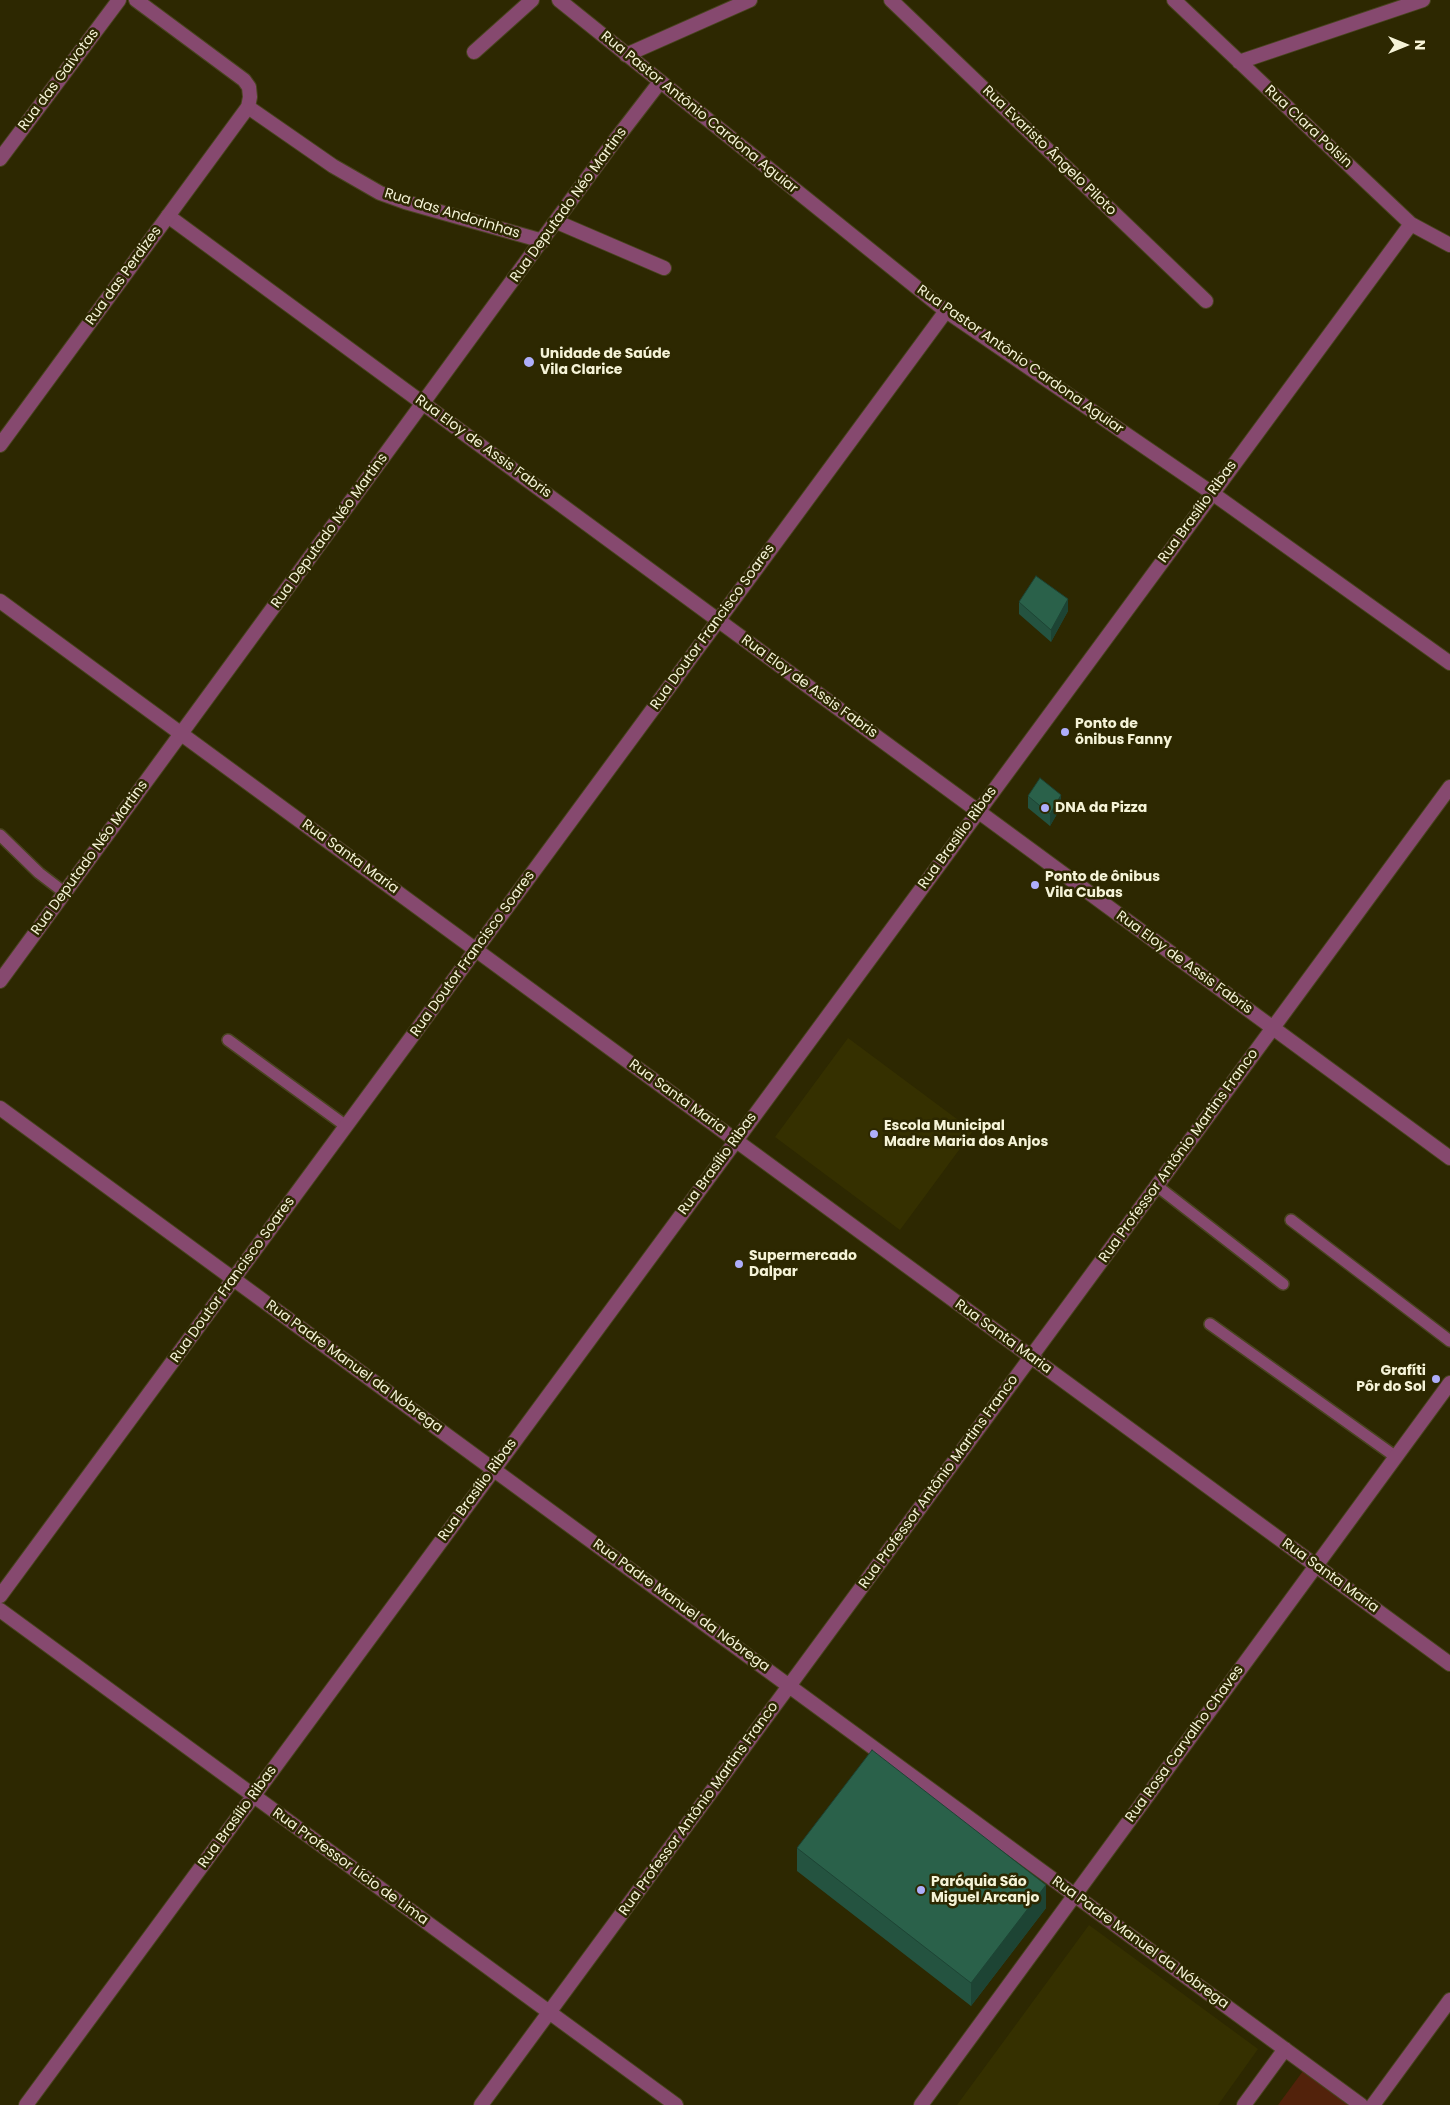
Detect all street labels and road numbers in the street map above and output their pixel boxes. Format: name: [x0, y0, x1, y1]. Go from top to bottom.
street label: Rua das Gaivotas: [15, 26, 103, 134]
street label: Rua Pastor Antônio Cardona Aguiar: [597, 28, 801, 198]
street label: Rua Clara Polsin: [1261, 82, 1355, 172]
street label: Rua Evaristo Ângelo Piloto: [979, 83, 1119, 219]
street label: Rua Deputado Néo Martins: [507, 124, 631, 286]
street label: Rua das Andorinhas: [382, 185, 522, 243]
street label: Rua das Perdizes: [83, 223, 165, 329]
street label: Rua Pastor Antônio Cardona Aguiar: [914, 282, 1126, 438]
street label: Rua Eloy de Assis Fabris: [412, 392, 554, 502]
street label: Rua Deputado Néo Martins: [268, 450, 392, 612]
street label: Rua Brasílio Ribas: [1155, 458, 1241, 566]
street label: Rua Doutor Francisco Soares: [647, 541, 779, 713]
street label: Rua Eloy de Assis Fabris: [738, 632, 880, 742]
street label: Rua Deputado Néo Martins: [28, 777, 152, 939]
street label: Rua Brasílio Ribas: [915, 784, 1001, 892]
street label: Rua Santa Maria: [298, 816, 402, 898]
street label: Rua Doutor Francisco Soares: [407, 868, 539, 1040]
street label: Rua Eloy de Assis Fabris: [1113, 908, 1255, 1018]
street label: Rua Professor Antônio Martins Franco: [1096, 1046, 1262, 1266]
street label: Rua Santa Maria: [625, 1056, 729, 1138]
street label: Rua Brasílio Ribas: [675, 1110, 761, 1218]
street label: Rua Doutor Francisco Soares: [167, 1194, 299, 1366]
street label: Rua Santa Maria: [951, 1296, 1055, 1378]
street label: Rua Padre Manuel da Nóbrega: [262, 1297, 446, 1437]
street label: Rua Professor Antônio Martins Franco: [856, 1372, 1022, 1592]
street label: Rua Brasílio Ribas: [435, 1436, 521, 1544]
street label: Rua Santa Maria: [1278, 1535, 1382, 1617]
street label: Rua Padre Manuel da Nóbrega: [589, 1536, 773, 1676]
street label: Rua Rosa Carvalho Chaves: [1122, 1662, 1248, 1826]
street label: Rua Professor Antônio Martins Franco: [616, 1699, 782, 1919]
street label: Rua Brasílio Ribas: [195, 1763, 281, 1871]
street label: Rua Professor Lício de Lima: [269, 1805, 431, 1929]
street label: Rua Padre Manuel da Nóbrega: [1048, 1873, 1232, 2013]

